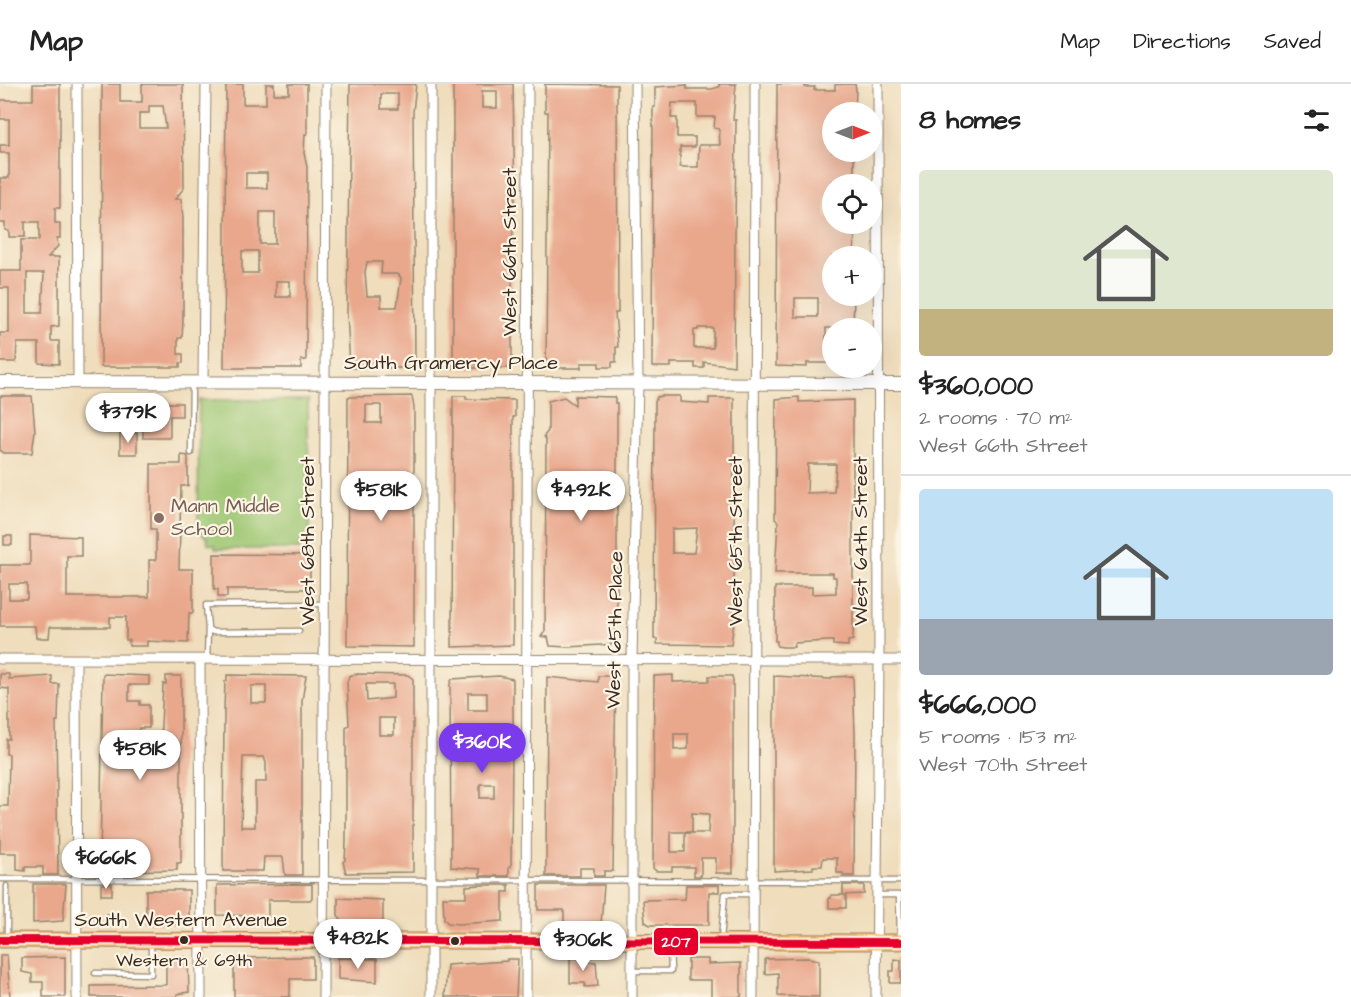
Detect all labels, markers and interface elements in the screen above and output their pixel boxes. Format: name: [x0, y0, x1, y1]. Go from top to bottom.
text: Map: [30, 22, 83, 61]
text: Map: [1060, 27, 1100, 56]
text: Directions: [1133, 27, 1231, 56]
text: Saved: [1264, 27, 1321, 56]
north arrow: [822, 102, 882, 162]
map controls: [822, 102, 882, 378]
text: 8 homes: [919, 102, 1021, 138]
icon: filters: [1300, 104, 1333, 137]
street label: West 66th Street: [496, 168, 524, 336]
button: locate: [822, 174, 882, 234]
icon: home: [1072, 209, 1180, 317]
button: +: [822, 246, 882, 306]
button: −: [822, 318, 882, 378]
street label: South Gramercy Place: [344, 349, 558, 378]
text: $360,000: [919, 368, 1033, 404]
pin: $379K: [86, 393, 170, 444]
text: $379K: [99, 398, 157, 426]
text: 2 rooms · 70 m²: [919, 404, 1072, 432]
text: West 66th Street: [919, 432, 1088, 460]
street label: West 65th Street: [722, 456, 750, 626]
street label: West 64th Street: [847, 456, 875, 626]
street label: West 68th Street: [294, 457, 322, 625]
pin: $581K: [339, 471, 423, 522]
pin: $492K: [539, 471, 623, 522]
text: $581K: [355, 476, 407, 504]
text: $492K: [551, 476, 611, 504]
place label: Mann Middle School: [171, 492, 280, 543]
marker: Mann Middle School: [152, 511, 166, 525]
icon: home: [1072, 528, 1180, 636]
street label: West 65th Place: [600, 551, 630, 709]
text: $666,000: [919, 687, 1036, 723]
pin: $360K: [440, 723, 524, 774]
text: 5 rooms · 153 m²: [919, 723, 1077, 751]
text: $360K: [453, 728, 511, 756]
pin: $581K: [98, 730, 182, 781]
text: $581K: [114, 735, 166, 763]
text: West 70th Street: [919, 751, 1087, 779]
pin: $666K: [64, 839, 148, 890]
text: $666K: [76, 844, 136, 872]
street label: South Western Avenue: [75, 906, 288, 934]
pin: $482K: [316, 919, 400, 970]
pin: $306K: [541, 921, 625, 972]
text: $482K: [327, 924, 389, 952]
text: $306K: [554, 926, 612, 954]
line badge: 207: [653, 927, 699, 956]
text: 207: [660, 931, 691, 953]
marker: Western & 69th: [178, 934, 190, 946]
unlabelled marker: [449, 935, 461, 947]
place label: Western & 69th: [116, 948, 252, 973]

